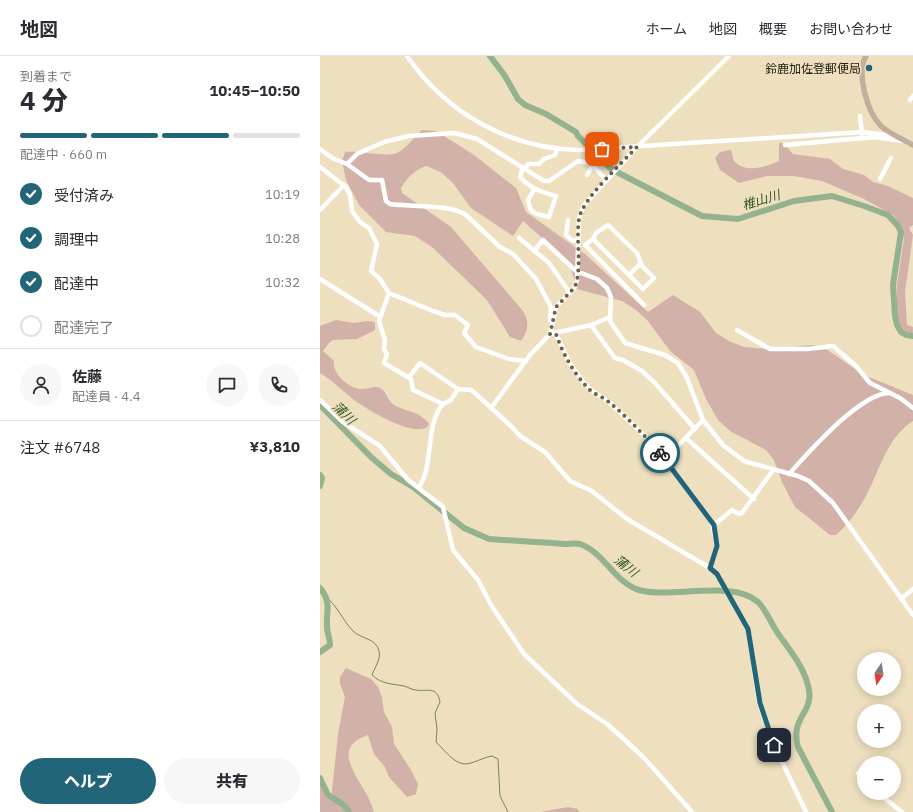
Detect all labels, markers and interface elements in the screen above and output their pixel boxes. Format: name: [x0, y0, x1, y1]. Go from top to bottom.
text: 地図: [20, 17, 58, 41]
text: ホーム: [645, 20, 687, 38]
text: 地図: [709, 20, 737, 38]
text: 概要: [759, 20, 787, 38]
text: お問い合わせ: [809, 20, 893, 38]
place label: 鈴鹿加佐登郵便局: [765, 61, 861, 76]
marker: 鈴鹿加佐登郵便局: [864, 63, 874, 73]
text: 到着まで: [20, 68, 72, 85]
text: 10:45–10:50: [209, 81, 300, 100]
text: 4 分: [20, 83, 68, 117]
pin: [585, 132, 619, 166]
icon: bag: [591, 138, 613, 160]
text: 配達中 · 660 m: [20, 146, 107, 163]
icon: check: [20, 183, 42, 205]
text: 受付済み: [54, 186, 114, 205]
text: 10:19: [265, 186, 300, 203]
water label: 椎山川: [740, 186, 784, 214]
icon: check: [20, 227, 42, 249]
text: 調理中: [54, 230, 99, 249]
text: 10:28: [265, 230, 300, 247]
icon: check: [20, 271, 42, 293]
text: 配達中: [54, 274, 99, 293]
text: 10:32: [265, 274, 300, 291]
text: 配達完了: [54, 318, 114, 337]
button: person: [20, 364, 62, 406]
button: chat: [206, 364, 248, 406]
button: phone: [258, 364, 300, 406]
text: 佐藤: [72, 367, 102, 386]
text: 配達員 · 4.4: [72, 388, 141, 405]
water label: 蒲川: [329, 398, 361, 430]
courier: [640, 433, 680, 473]
text: ¥3,810: [250, 437, 300, 456]
text: 注文 #6748: [20, 438, 100, 457]
icon: bike: [649, 442, 671, 464]
water label: 蒲川: [611, 551, 643, 582]
north arrow: [857, 652, 901, 696]
map controls: [857, 652, 901, 800]
button: +: [857, 704, 901, 748]
pin: [757, 728, 791, 762]
icon: home: [763, 734, 785, 756]
button: −: [857, 756, 901, 800]
button: ヘルプ: [20, 758, 156, 804]
button: 共有: [164, 758, 300, 804]

